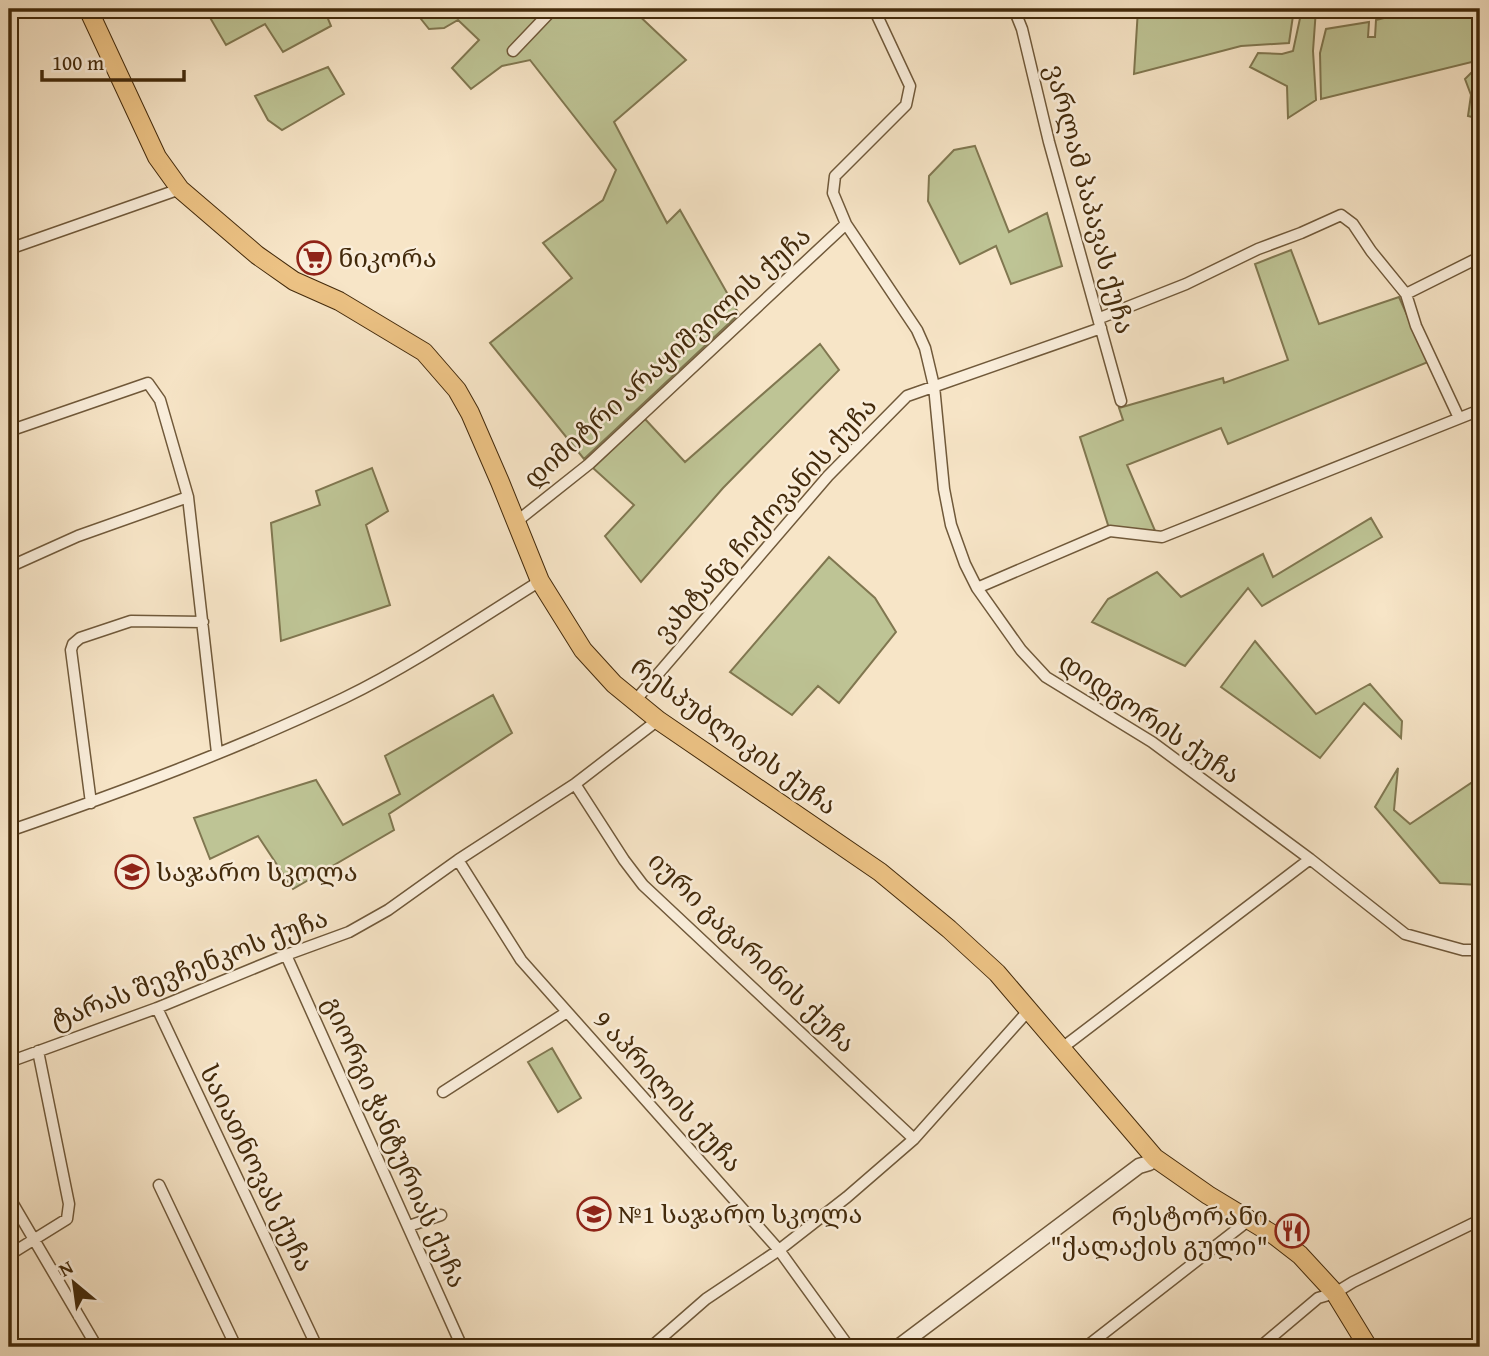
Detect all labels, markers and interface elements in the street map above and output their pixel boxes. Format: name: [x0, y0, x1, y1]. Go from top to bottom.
scale bar: [42, 38, 184, 82]
text: 100 m: [52, 47, 104, 78]
street label: ვარლამ პაპავას ქუჩა: [1036, 60, 1145, 338]
street label: დიმიტრი არაყიშვილის ქუჩა: [514, 217, 819, 497]
place label: ნიკორა: [338, 238, 437, 277]
supermarket icon: ნიკორა: [295, 239, 333, 277]
street label: ვახტანგ ჩიქოვანის ქუჩა: [644, 387, 885, 650]
street label: დიდგორის ქუჩა: [1052, 642, 1249, 793]
street label: რესპუბლიკის ქუჩა: [623, 647, 846, 824]
street label: იური გაგარინის ქუჩა: [640, 842, 865, 1061]
place label: საჯარო სკოლა: [156, 852, 358, 891]
school or university icon: საჯარო სკოლა: [113, 853, 151, 891]
street label: ტარას შევჩენკოს ქუჩა: [45, 898, 333, 1039]
street label: გიორგი ჭანტურიას ქუჩა: [313, 990, 477, 1294]
street label: 9 აპრილის ქუჩა: [585, 1001, 752, 1181]
street label: საიათნოვას ქუჩა: [190, 1058, 325, 1278]
place label: №1 საჯარო სკოლა: [618, 1194, 862, 1233]
school or university icon: №1 საჯარო სკოლა: [575, 1195, 613, 1233]
place label: რესტორანი "ქალაქის გული": [1050, 1196, 1268, 1265]
restaurant icon: რესტორანი "ქალაქის გული": [1273, 1212, 1311, 1250]
north arrow: [38, 1248, 108, 1318]
text: N: [53, 1253, 78, 1283]

